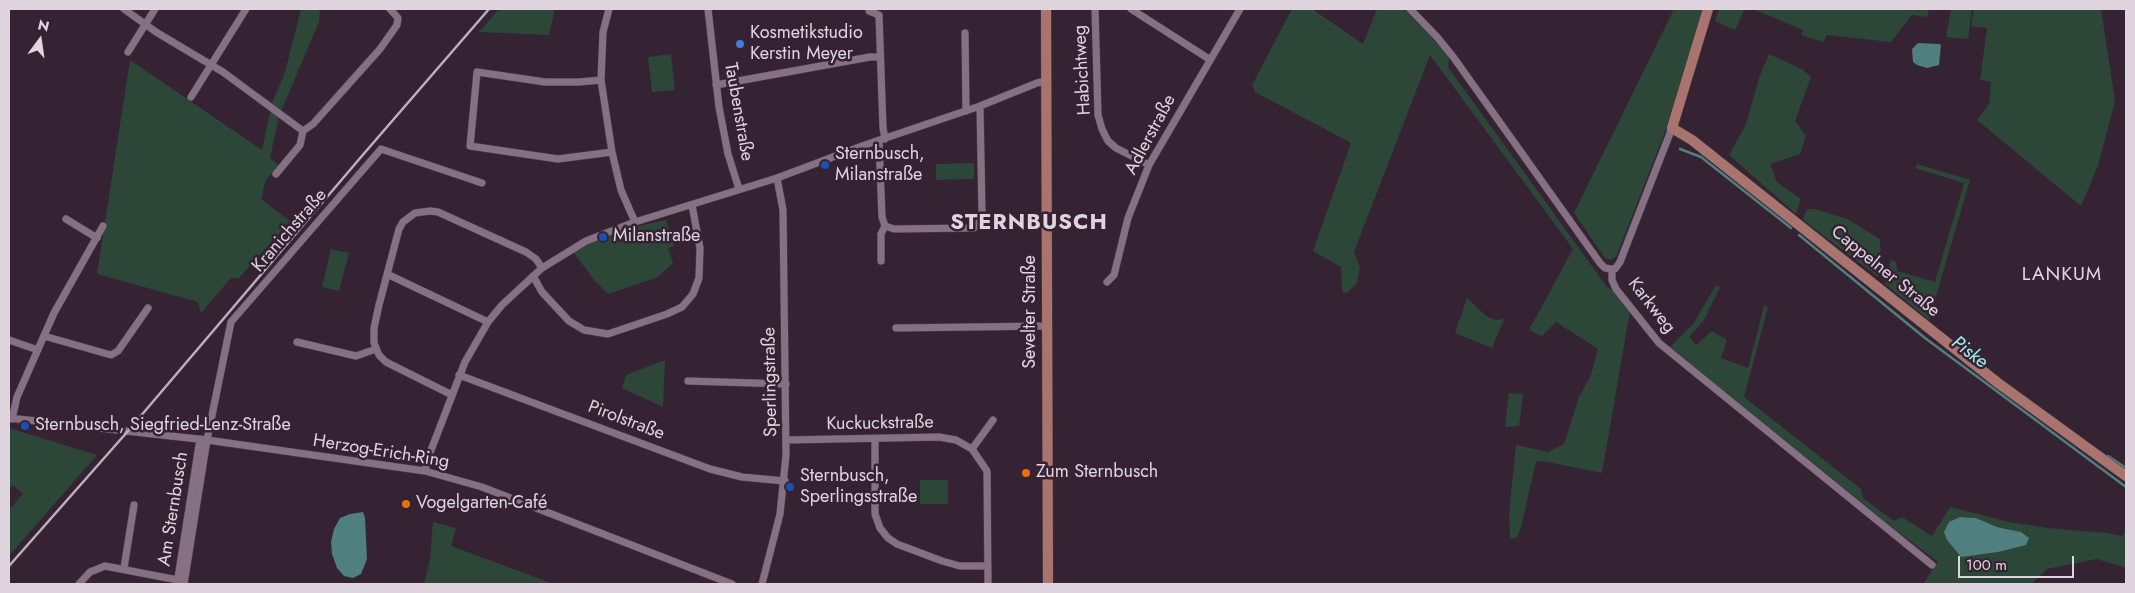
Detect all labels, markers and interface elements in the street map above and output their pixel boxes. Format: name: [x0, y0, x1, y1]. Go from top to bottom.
text: N: [36, 14, 51, 36]
north arrow: [15, 15, 65, 65]
place label: Kosmetikstudio Kerstin Meyer: [750, 23, 863, 66]
street label: Habichtweg: [1070, 24, 1096, 116]
marker: Kosmetikstudio Kerstin Meyer: [734, 38, 746, 50]
street label: Taubenstraße: [719, 61, 757, 163]
street label: Adlerstraße: [1121, 91, 1181, 179]
place label: Sternbusch, Milanstraße: [835, 144, 925, 186]
marker: Sternbusch, Milanstraße: [819, 159, 831, 171]
street label: Kranichstraße: [248, 185, 332, 277]
district label: STERNBUSCH: [949, 211, 1109, 237]
street label: Cappelner Straße: [1826, 222, 1944, 322]
place label: Milanstraße: [613, 226, 700, 248]
marker: Milanstraße: [597, 231, 609, 243]
street label: Sevelter Straße: [1020, 255, 1042, 369]
district label: LANKUM: [2021, 264, 2103, 286]
street label: Karkweg: [1623, 274, 1679, 338]
street label: Sperlingstraße: [759, 327, 783, 437]
water label: Piske: [1946, 332, 1992, 374]
street label: Pirolstraße: [585, 397, 667, 445]
street label: Kuckuckstraße: [826, 412, 934, 436]
place label: Sternbusch, Siegfried-Lenz-Straße: [35, 415, 291, 437]
marker: Sternbusch, Siegfried-Lenz-Straße: [19, 420, 31, 432]
street label: Herzog-Erich-Ring: [311, 431, 451, 473]
street label: Am Sternbusch: [154, 450, 194, 568]
place label: Zum Sternbusch: [1036, 462, 1158, 484]
place label: Sternbusch, Sperlingsstraße: [800, 466, 917, 508]
marker: Zum Sternbusch: [1020, 467, 1032, 479]
marker: Sternbusch, Sperlingsstraße: [784, 481, 796, 493]
place label: Vogelgarten-Café: [416, 493, 547, 515]
marker: Vogelgarten-Café: [400, 498, 412, 510]
scale bar: [1960, 546, 2076, 578]
text: 100 m: [1966, 554, 2007, 576]

